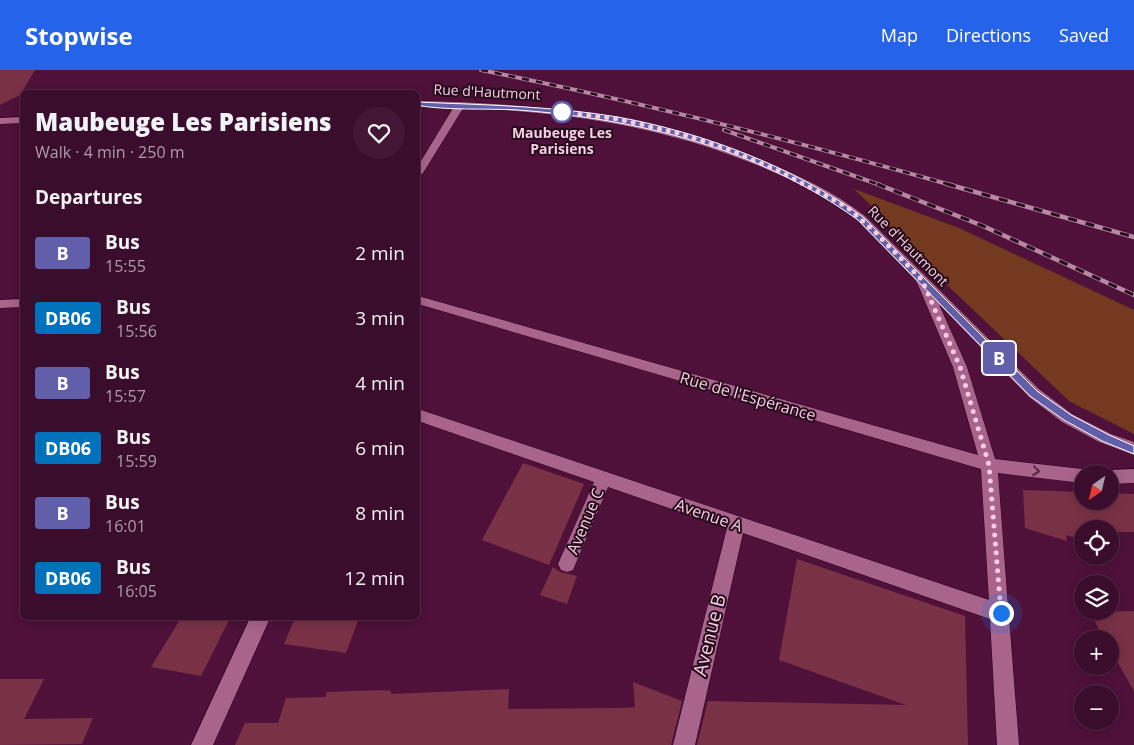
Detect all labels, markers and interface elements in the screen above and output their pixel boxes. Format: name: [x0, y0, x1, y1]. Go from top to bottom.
text: Stopwise: [25, 19, 133, 52]
text: Map: [881, 23, 918, 47]
text: Directions: [946, 23, 1031, 47]
text: Saved: [1059, 23, 1109, 47]
street label: Rue d'Hautmont: [433, 79, 541, 104]
marker: Maubeuge Les Parisiens: [551, 101, 573, 123]
text: Maubeuge Les Parisiens: [35, 105, 331, 138]
button: heart: [353, 107, 405, 159]
place label: Maubeuge Les Parisiens: [512, 123, 612, 158]
text: Walk · 4 min · 250 m: [35, 141, 185, 163]
text: Departures: [35, 184, 142, 210]
street label: Rue d'Hautmont: [864, 201, 953, 290]
text: Bus: [105, 229, 140, 255]
text: 2 min: [355, 240, 405, 266]
text: B: [56, 241, 69, 265]
text: 15:55: [105, 255, 146, 277]
text: Bus: [116, 294, 151, 320]
text: 3 min: [355, 305, 405, 331]
text: DB06: [45, 306, 91, 330]
text: 15:56: [116, 320, 157, 342]
line badge: B: [983, 342, 1015, 374]
text: B: [993, 346, 1005, 370]
text: Bus: [105, 359, 140, 385]
street label: Rue de l'Espérance: [677, 366, 819, 426]
text: 4 min: [355, 370, 405, 396]
text: B: [56, 371, 69, 395]
text: 15:57: [105, 385, 146, 407]
text: Bus: [116, 424, 151, 450]
text: 6 min: [355, 435, 405, 461]
text: DB06: [45, 436, 91, 460]
text: 15:59: [116, 450, 157, 472]
north arrow: [1074, 465, 1119, 510]
map controls: [1074, 465, 1119, 730]
one-way arrow: [1032, 466, 1040, 477]
street label: Avenue C: [561, 485, 609, 557]
text: Bus: [105, 489, 140, 515]
street label: Avenue A: [672, 493, 746, 537]
text: 8 min: [355, 500, 405, 526]
text: B: [56, 501, 69, 525]
text: 16:01: [105, 515, 146, 537]
button: locate: [1074, 520, 1119, 565]
text: Bus: [116, 554, 151, 580]
text: 12 min: [344, 565, 405, 591]
text: DB06: [45, 566, 91, 590]
button: layers: [1074, 575, 1119, 620]
text: 16:05: [116, 580, 157, 602]
street label: Avenue B: [686, 591, 732, 679]
your location: [989, 601, 1014, 626]
button: +: [1074, 630, 1119, 675]
button: −: [1074, 685, 1119, 730]

